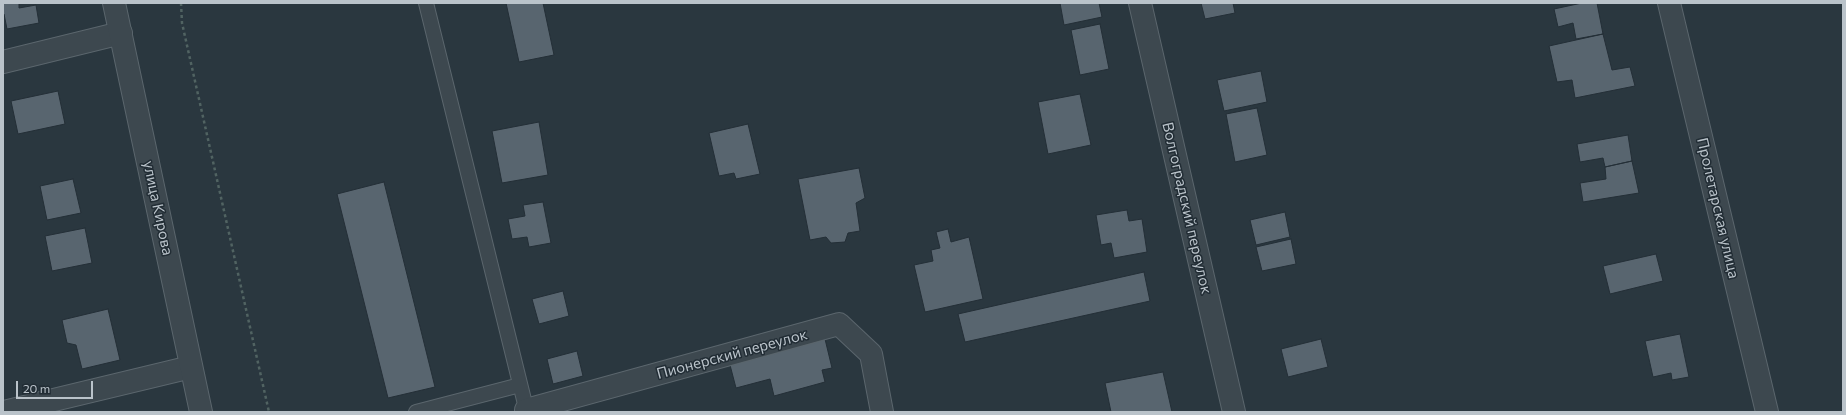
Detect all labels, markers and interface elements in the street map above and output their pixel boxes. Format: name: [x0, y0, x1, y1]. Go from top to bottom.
street label: Волгоградский переулок: [1158, 120, 1216, 296]
street label: Пролетарская улица: [1693, 136, 1743, 280]
street label: улица Кирова: [139, 159, 177, 257]
street label: Пионерский переулок: [655, 325, 809, 383]
scale bar: [18, 373, 95, 399]
text: 20 m: [23, 381, 50, 395]

